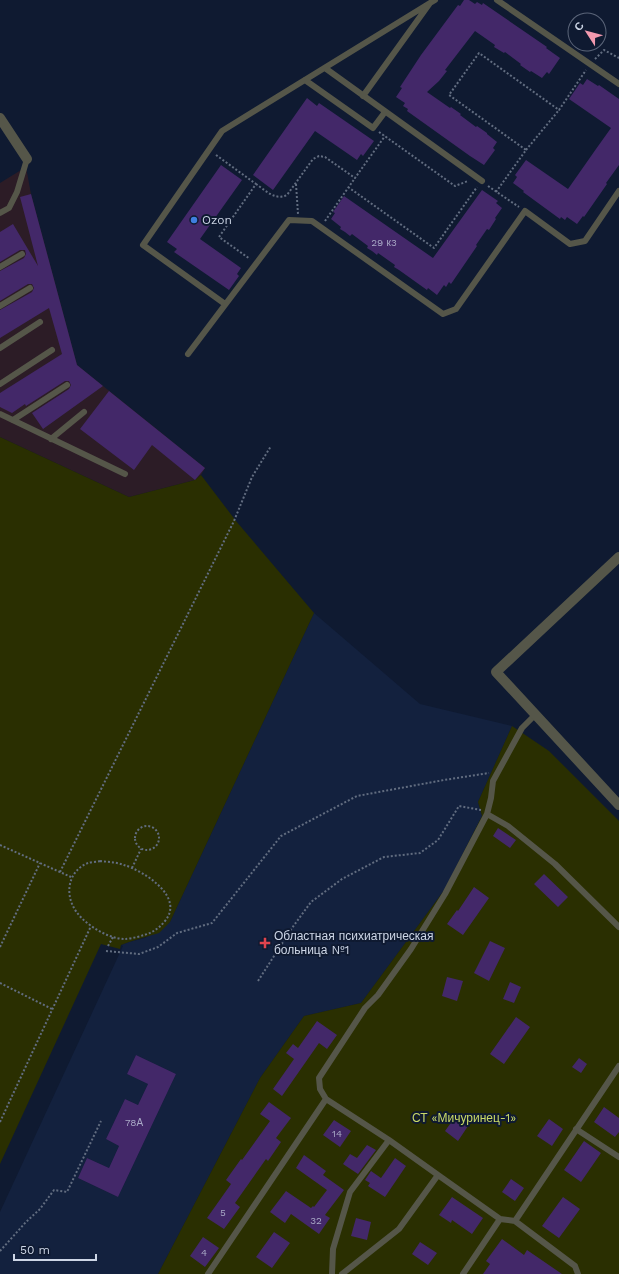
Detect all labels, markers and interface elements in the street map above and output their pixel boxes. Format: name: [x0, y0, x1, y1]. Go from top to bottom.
north arrow: [567, 12, 607, 52]
text: С: [572, 19, 587, 33]
place label: Ozon: [202, 213, 232, 227]
marker: Ozon: [189, 215, 199, 225]
house number: 29 к3: [371, 237, 397, 248]
place label: Областная психиатрическая больница №1: [274, 929, 434, 957]
marker: Областная психиатрическая больница №1: [259, 937, 271, 949]
park label: СТ «Мичуринец-1»: [412, 1111, 516, 1125]
house number: 78А: [125, 1117, 143, 1128]
house number: 14: [332, 1128, 342, 1139]
house number: 5: [220, 1207, 226, 1218]
house number: 32: [310, 1215, 322, 1226]
scale bar: [14, 1236, 96, 1262]
text: 50 m: [20, 1243, 50, 1257]
house number: 4: [201, 1247, 207, 1258]

